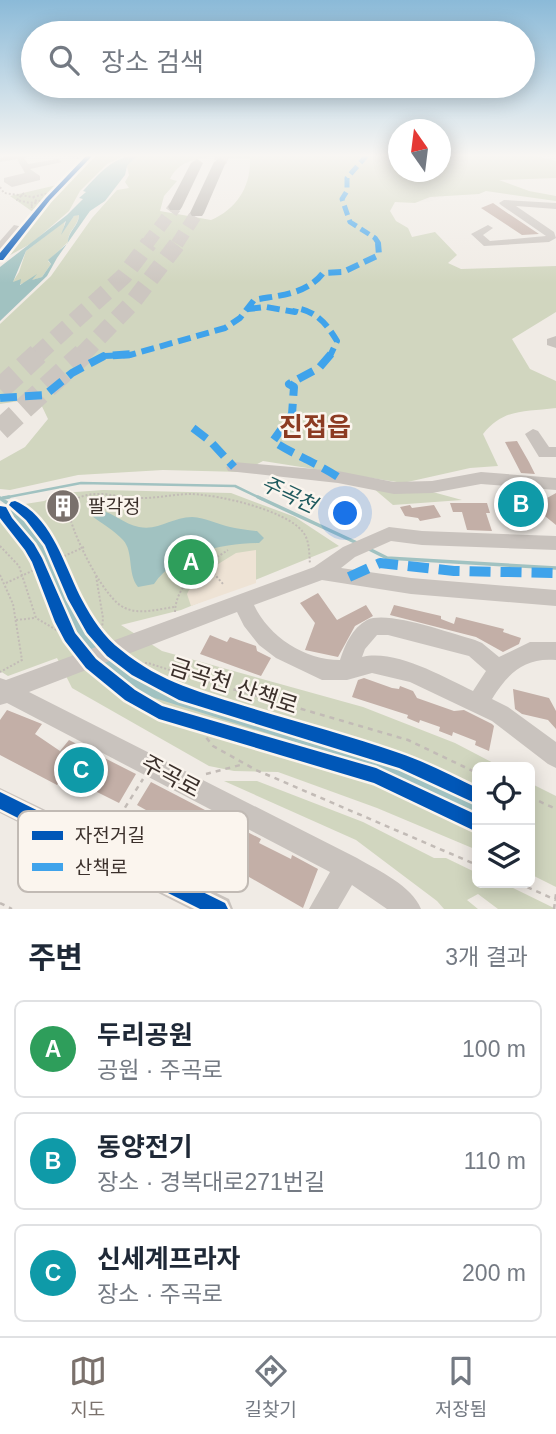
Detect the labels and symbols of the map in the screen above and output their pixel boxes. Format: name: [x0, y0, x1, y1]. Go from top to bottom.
north arrow: [388, 119, 451, 182]
district label: 진접읍: [279, 412, 351, 442]
water label: 주곡천: [258, 471, 323, 518]
pin: B: [498, 478, 544, 530]
building icon: 팔각정: [44, 487, 82, 525]
place label: 팔각정: [88, 496, 140, 517]
your location: [328, 496, 362, 530]
pin: A: [168, 536, 214, 588]
street label: 금곡천 산책로: [167, 653, 301, 719]
pin: C: [58, 744, 104, 796]
street label: 주곡로: [137, 750, 205, 802]
legend: [18, 811, 248, 892]
text: 자전거길: [75, 825, 145, 846]
text: 산책로: [75, 857, 127, 878]

